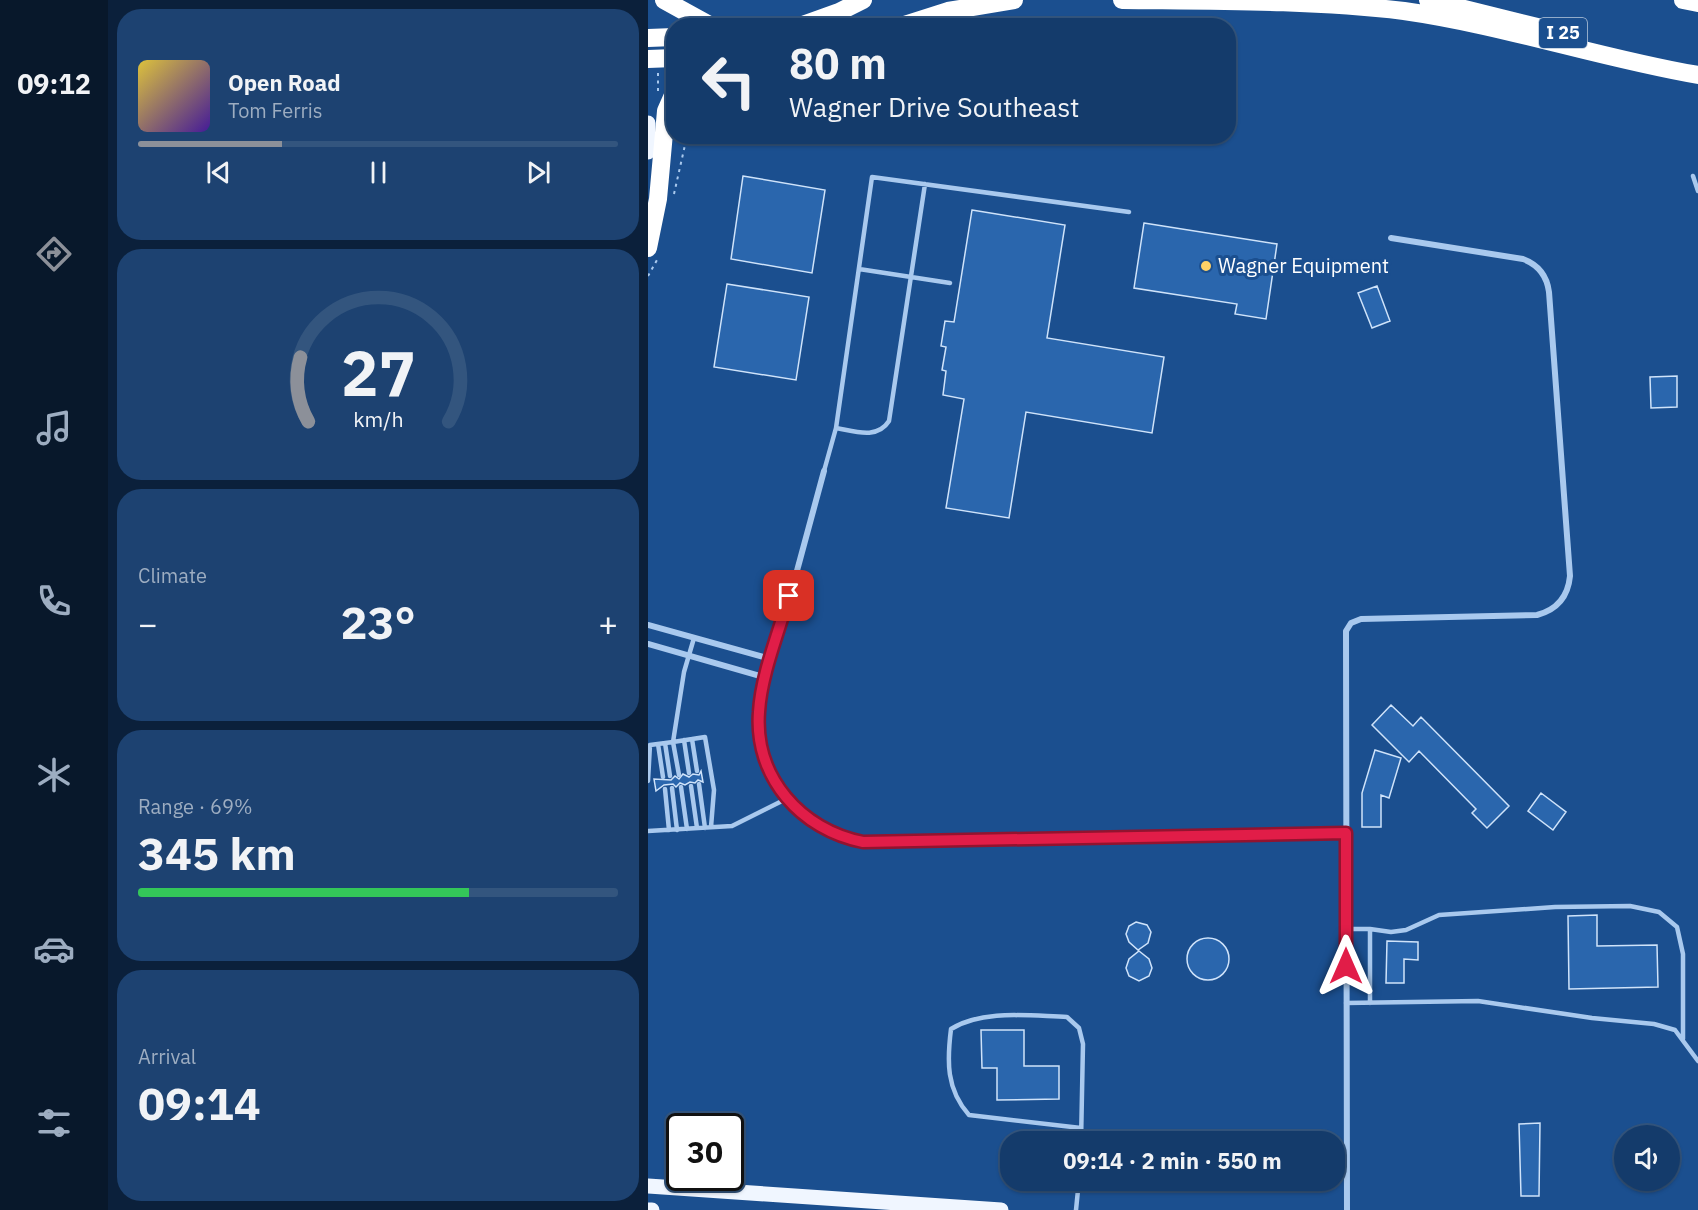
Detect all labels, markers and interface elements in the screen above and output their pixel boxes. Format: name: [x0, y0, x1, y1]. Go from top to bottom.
road number: I 25: [1539, 18, 1587, 48]
text: 80 m: [789, 36, 887, 91]
icon: left: [690, 42, 768, 120]
text: 09:12: [17, 66, 91, 101]
text: Open Road: [228, 68, 341, 97]
text: Wagner Drive Southeast: [789, 89, 1080, 124]
text: Tom Ferris: [228, 97, 323, 124]
icon: previous: [202, 156, 235, 189]
icon: pause: [362, 156, 395, 189]
icon: next: [522, 156, 555, 189]
icon: directions: [33, 233, 75, 275]
place label: Wagner Equipment: [1218, 252, 1389, 279]
marker: Wagner Equipment: [1199, 259, 1213, 273]
text: 27: [341, 332, 415, 413]
text: km/h: [353, 405, 403, 433]
icon: music: [33, 407, 75, 449]
text: Climate: [138, 562, 207, 589]
pin: [763, 570, 814, 621]
icon: arrive: [772, 579, 805, 612]
icon: phone: [33, 580, 75, 622]
text: 23°: [340, 593, 416, 651]
text: −: [138, 602, 158, 645]
text: +: [598, 602, 618, 645]
icon: climate: [33, 754, 75, 796]
text: Range · 69%: [138, 793, 253, 820]
text: 345 km: [138, 824, 296, 882]
icon: car: [33, 928, 75, 970]
position arrow: [1314, 934, 1378, 998]
text: Arrival: [138, 1043, 196, 1070]
text: 09:14: [138, 1074, 261, 1132]
icon: filters: [33, 1102, 75, 1144]
speed limit sign: 30: [666, 1113, 744, 1191]
map controls: [1614, 1125, 1680, 1191]
button: sound: [1614, 1125, 1680, 1191]
text: 09:14 · 2 min · 550 m: [1063, 1146, 1282, 1175]

